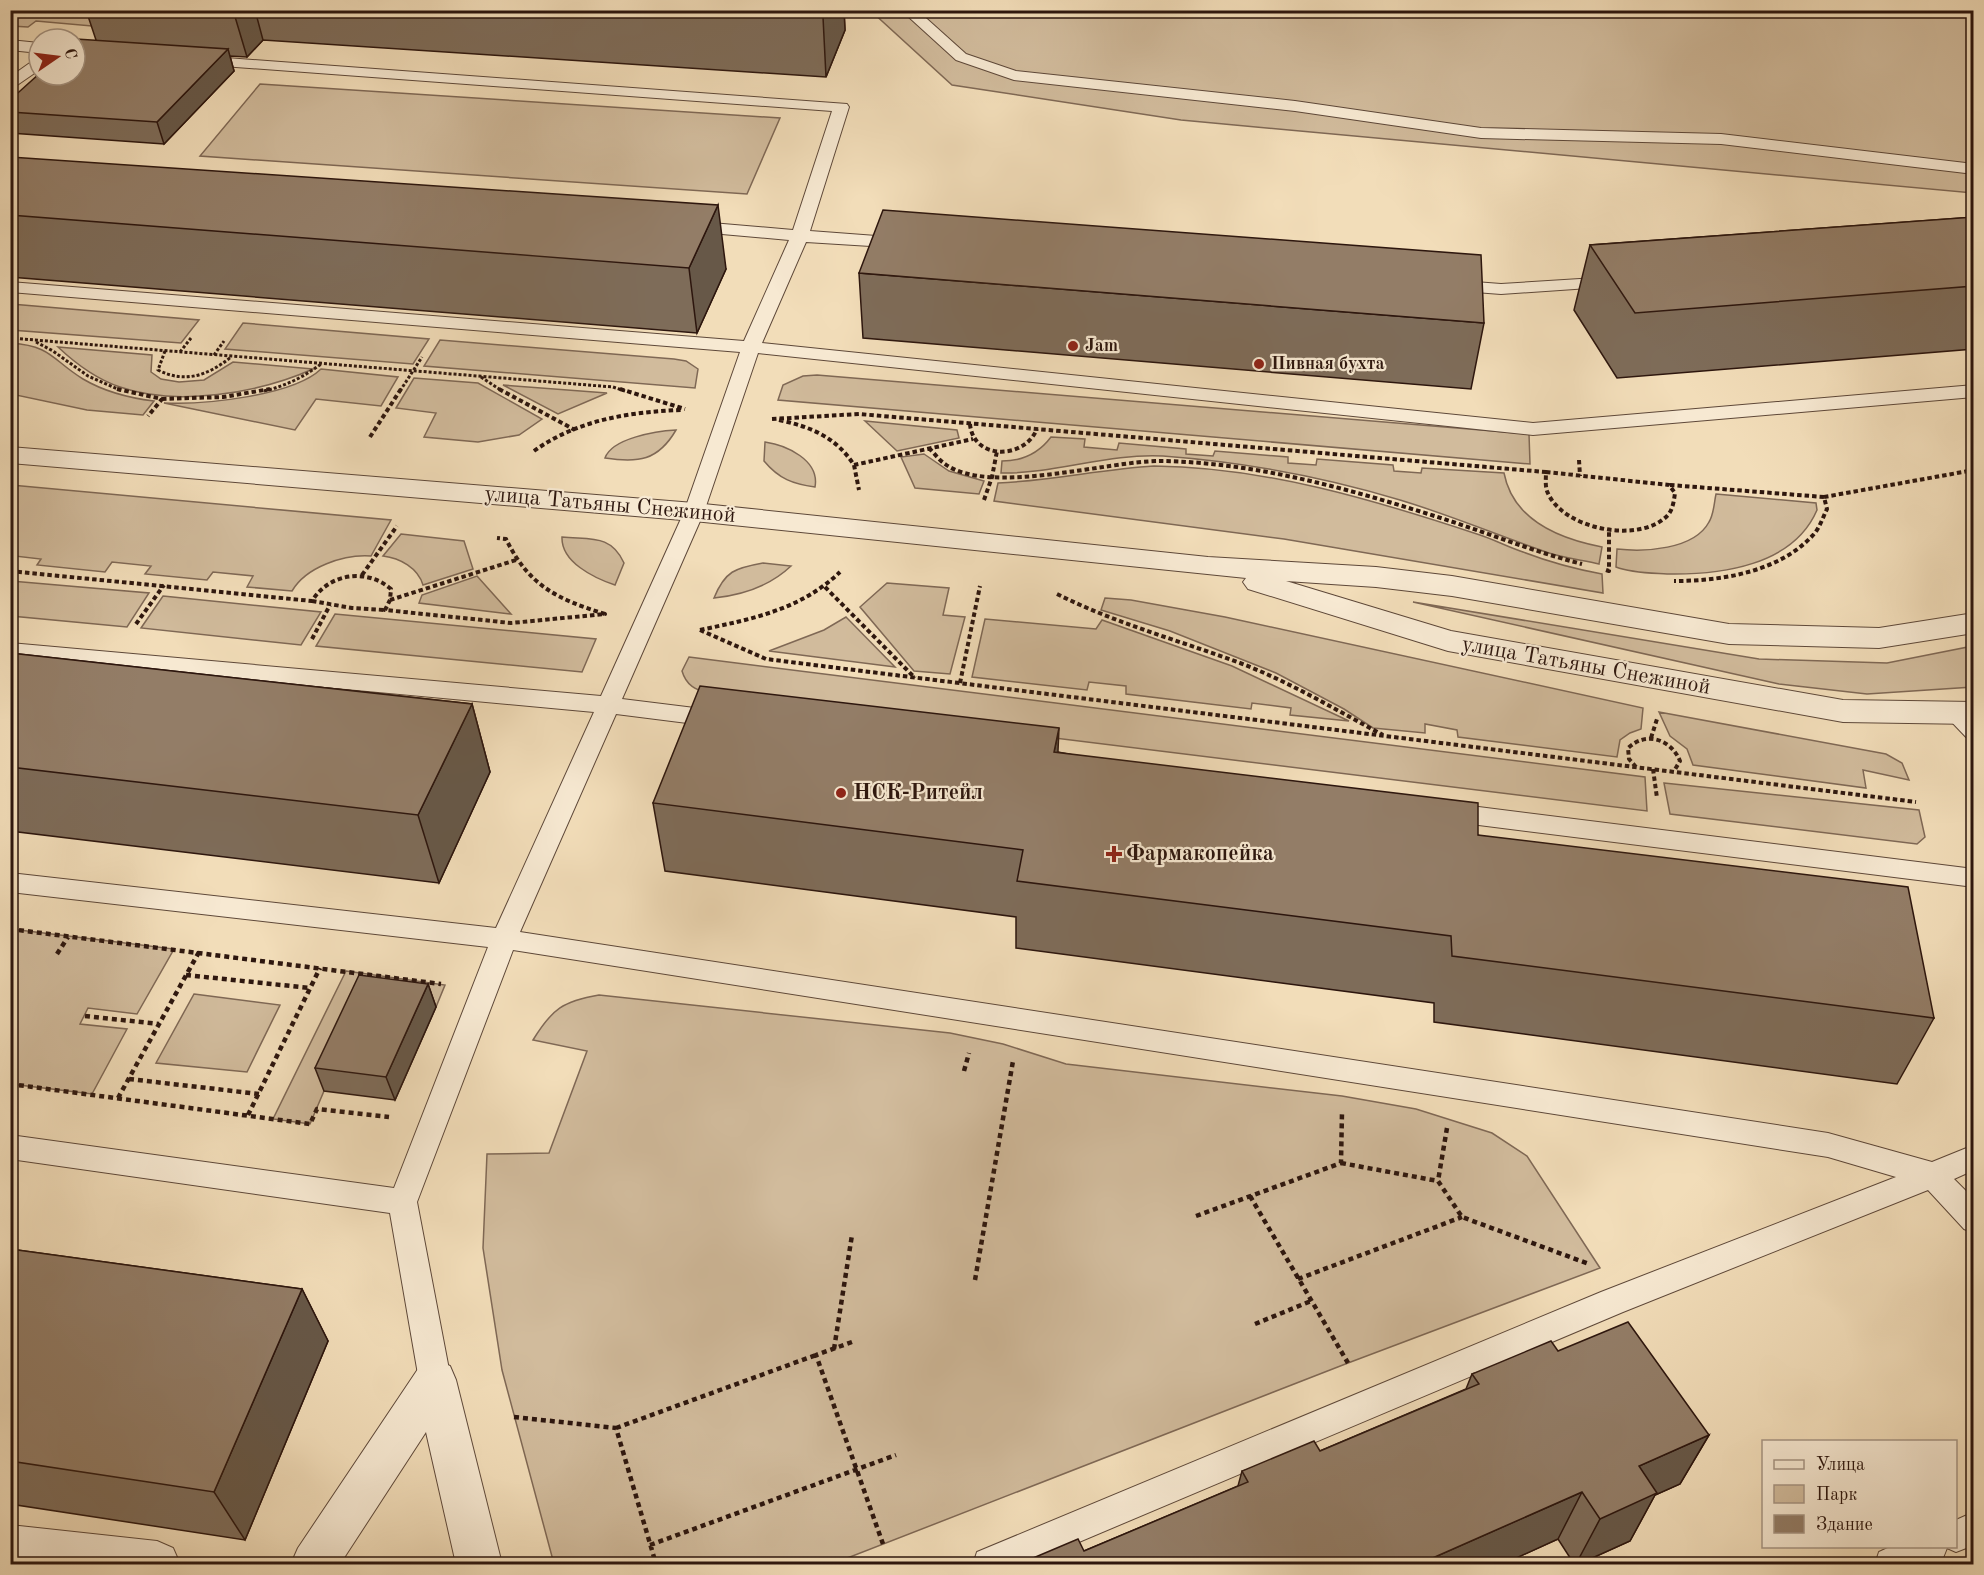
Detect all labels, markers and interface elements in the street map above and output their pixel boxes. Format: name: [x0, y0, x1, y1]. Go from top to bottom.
north arrow: [27, 27, 87, 87]
text: С: [61, 47, 79, 61]
place label: Jam: [1085, 337, 1118, 355]
marker: Jam: [1066, 339, 1080, 353]
place label: Пивная бухта: [1271, 355, 1385, 373]
marker: Пивная бухта: [1252, 357, 1266, 371]
street label: улица Татьяны Снежиной: [483, 483, 737, 527]
street label: улица Татьяны Снежиной: [1460, 633, 1712, 699]
place label: НСК-Ритейл: [853, 782, 983, 804]
marker: НСК-Ритейл: [834, 786, 848, 800]
place label: Фармакопейка: [1126, 843, 1274, 865]
marker: Фармакопейка: [1107, 847, 1121, 861]
legend: [1762, 1440, 1957, 1548]
text: Улица: [1816, 1456, 1865, 1474]
text: Парк: [1816, 1486, 1857, 1504]
text: Здание: [1816, 1516, 1873, 1534]

